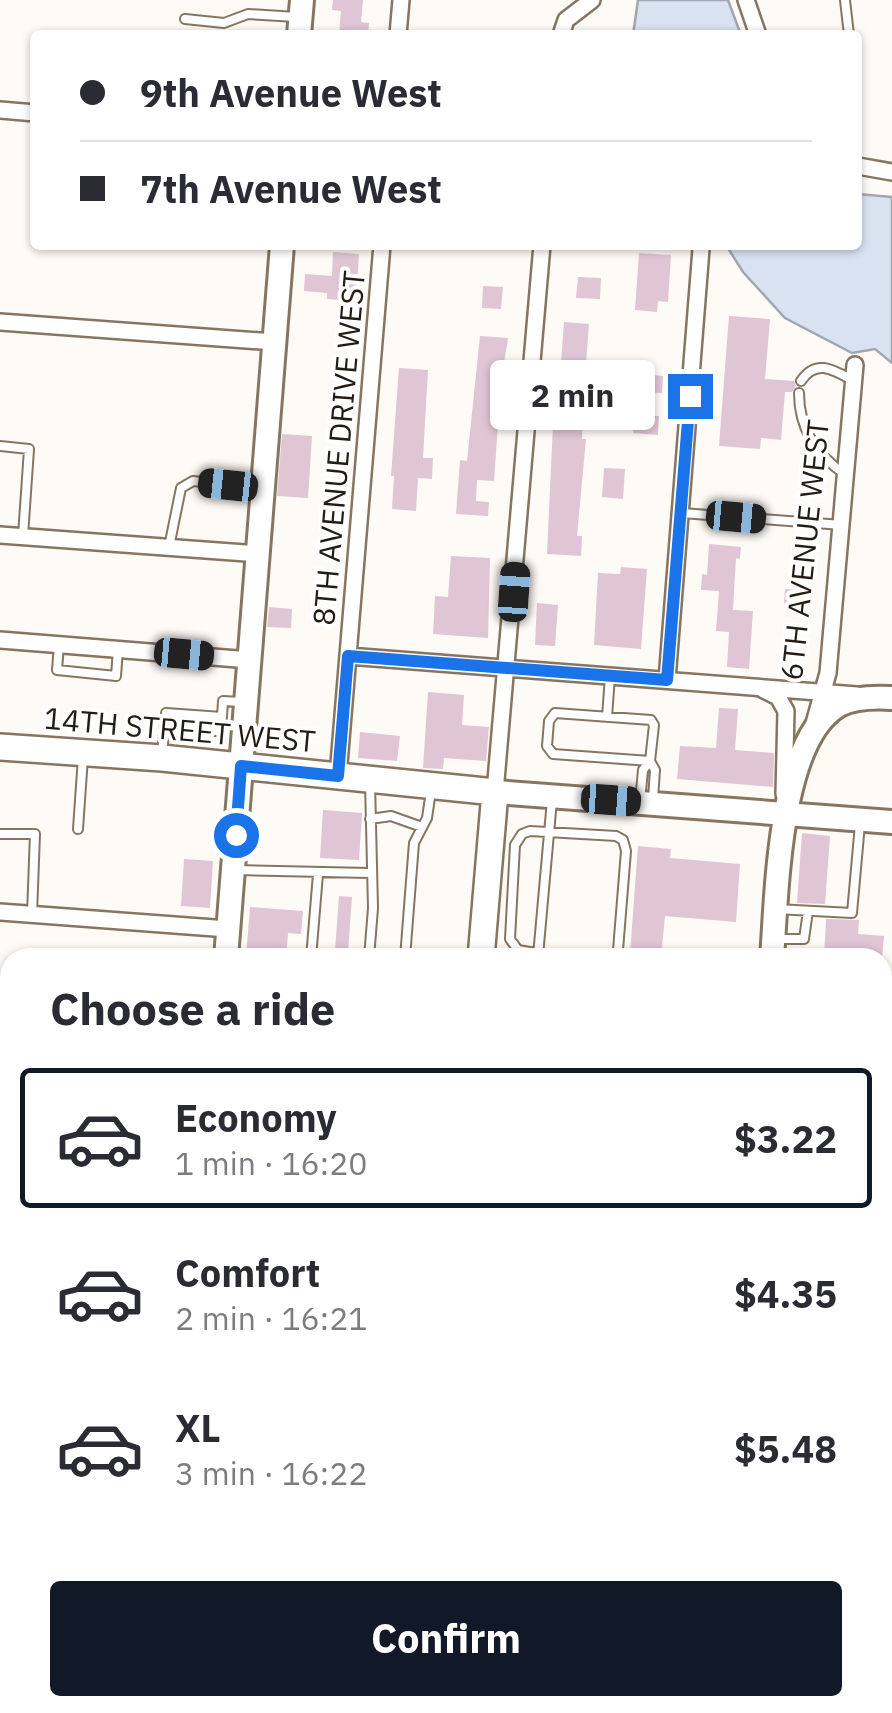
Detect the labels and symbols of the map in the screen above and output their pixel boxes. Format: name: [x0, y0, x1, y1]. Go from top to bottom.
street label: 8TH AVENUE DRIVE WEST: [303, 269, 373, 627]
callout: 2 min: [490, 361, 655, 431]
route end: [668, 374, 713, 419]
street label: 6TH AVENUE WEST: [771, 418, 837, 682]
car: [197, 467, 259, 503]
car: [705, 499, 767, 535]
car: [497, 561, 531, 623]
car: [153, 636, 215, 672]
street label: 14TH STREET WEST: [43, 698, 317, 760]
car: [580, 783, 642, 817]
route start: [214, 813, 259, 858]

